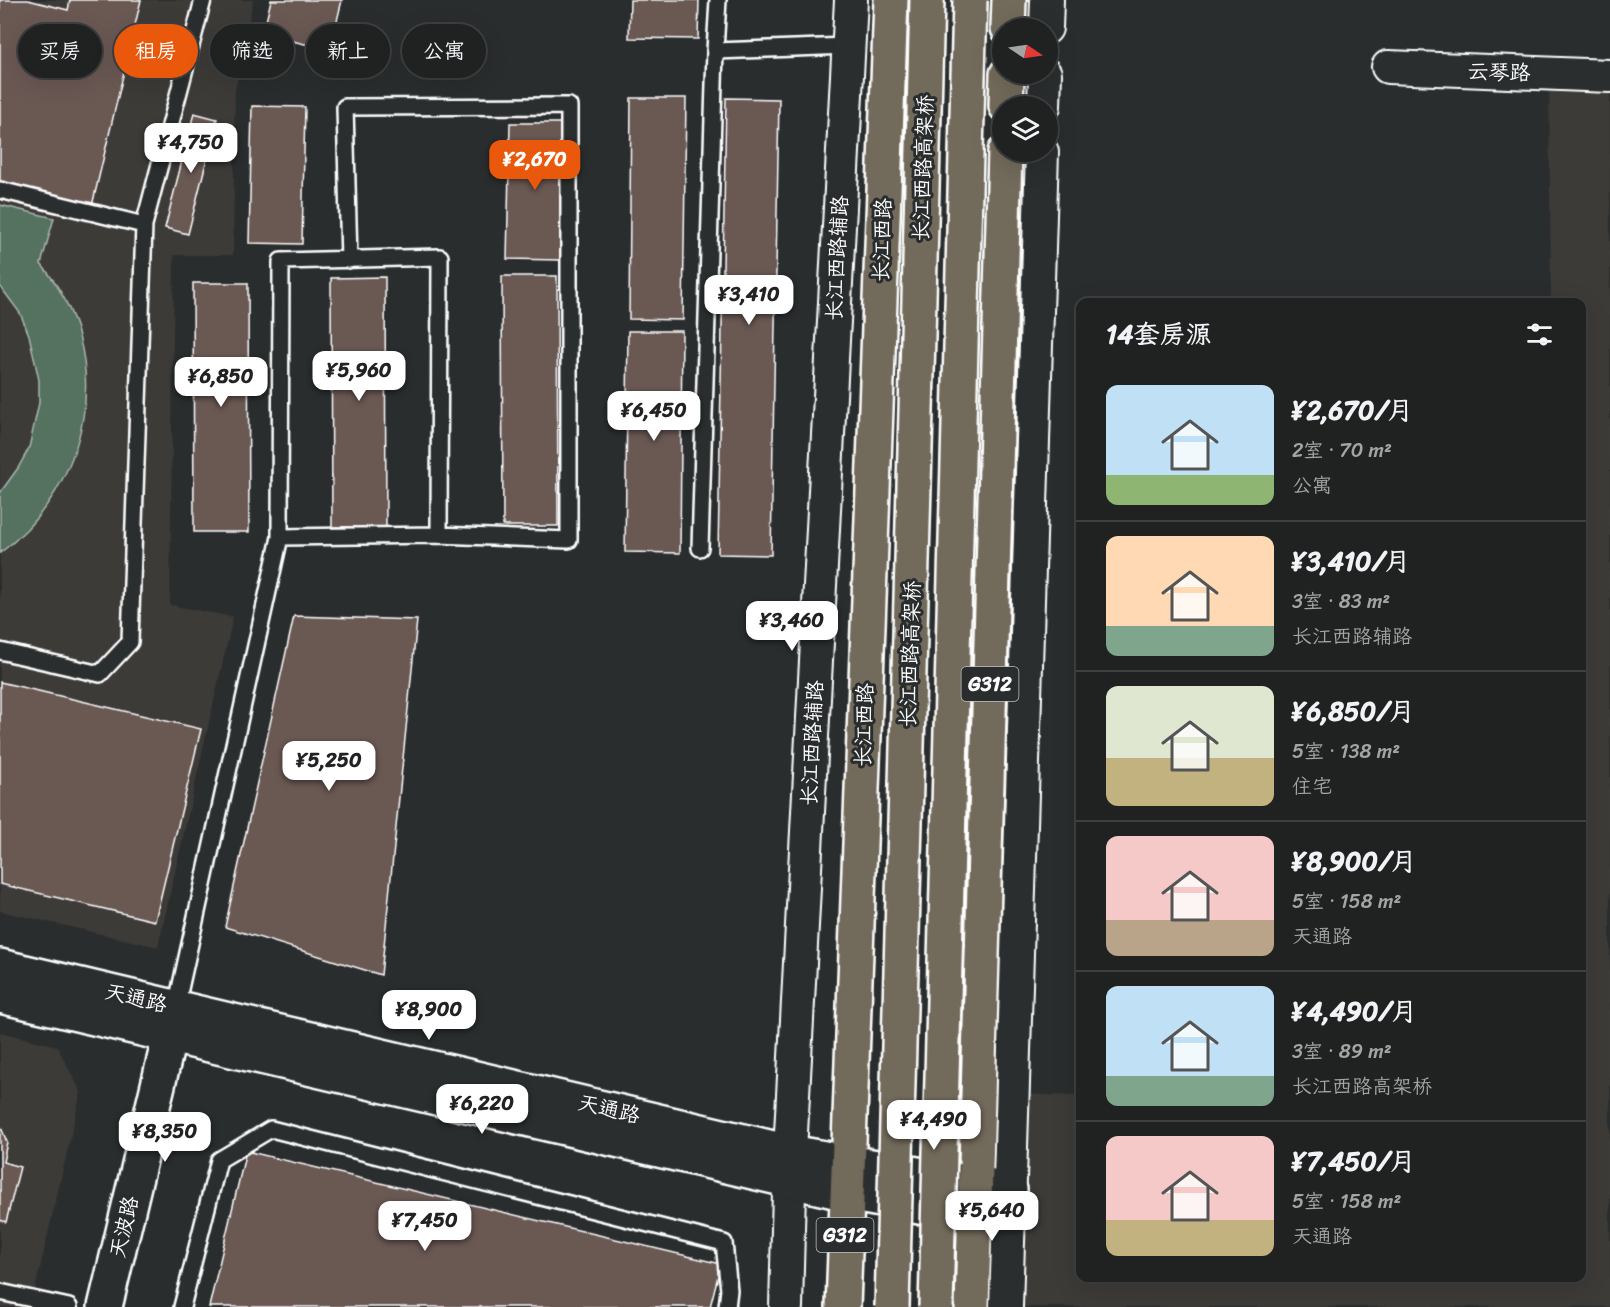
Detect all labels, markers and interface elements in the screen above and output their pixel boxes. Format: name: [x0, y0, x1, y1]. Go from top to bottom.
north arrow: [992, 18, 1058, 84]
map controls: [992, 18, 1058, 162]
chip: 买房: [18, 24, 102, 78]
chip: 租房: [114, 24, 198, 78]
chip: 筛选: [210, 24, 294, 78]
chip: 新上: [306, 24, 390, 78]
chip: 公寓: [402, 24, 486, 78]
street label: 云琴路: [1467, 52, 1531, 92]
street label: 长江西路高架桥: [901, 94, 945, 242]
button: layers: [992, 96, 1058, 162]
pin: ¥4,750: [142, 123, 240, 174]
text: ¥4,750: [158, 125, 224, 160]
pin: ¥2,670: [486, 140, 584, 191]
text: ¥2,670: [503, 142, 567, 177]
street label: 长江西路辅路: [815, 194, 859, 322]
street label: 长江西路: [862, 197, 902, 283]
pin: ¥3,410: [700, 275, 798, 326]
text: ¥3,410: [718, 277, 780, 312]
text: 14套房源: [1106, 311, 1211, 357]
icon: filters: [1523, 318, 1556, 351]
pin: ¥5,960: [310, 351, 408, 402]
text: ¥5,960: [327, 353, 391, 388]
pin: ¥6,850: [172, 357, 270, 408]
text: ¥6,850: [189, 359, 253, 394]
text: ¥2,670/月: [1292, 387, 1413, 433]
pin: ¥6,450: [605, 391, 703, 442]
text: ¥6,450: [621, 393, 687, 428]
icon: home: [1154, 409, 1226, 481]
text: 2室 · 70 m²: [1292, 433, 1392, 468]
text: 公寓: [1292, 468, 1332, 503]
text: ¥3,410/月: [1292, 538, 1410, 584]
icon: home: [1154, 560, 1226, 632]
street label: 长江西路高架桥: [888, 580, 932, 728]
text: 3室 · 83 m²: [1292, 584, 1390, 619]
pin: ¥3,460: [743, 601, 841, 652]
text: ¥3,460: [760, 603, 824, 638]
text: 长江西路辅路: [1292, 619, 1412, 654]
road number: G312: [962, 667, 1018, 701]
street label: 长江西路辅路: [790, 679, 834, 807]
street label: 长江西路: [844, 682, 884, 768]
text: ¥6,850/月: [1292, 688, 1415, 734]
icon: home: [1154, 710, 1226, 782]
text: 5室 · 138 m²: [1292, 734, 1400, 769]
pin: ¥5,250: [280, 741, 378, 792]
text: ¥5,250: [296, 743, 362, 778]
text: 住宅: [1292, 769, 1332, 804]
text: ¥8,900/月: [1292, 838, 1417, 884]
icon: home: [1154, 860, 1226, 932]
text: 5室 · 158 m²: [1292, 884, 1401, 919]
text: 天通路: [1292, 919, 1352, 954]
street label: 天通路: [101, 972, 171, 1024]
text: ¥4,490/月: [1292, 988, 1417, 1034]
pin: ¥8,900: [380, 990, 478, 1041]
text: ¥8,900: [396, 992, 462, 1027]
icon: home: [1154, 1010, 1226, 1082]
text: 3室 · 89 m²: [1292, 1034, 1392, 1069]
text: 长江西路高架桥: [1292, 1069, 1432, 1104]
street label: 天通路: [574, 1083, 644, 1135]
pin: ¥6,220: [433, 1084, 531, 1135]
text: ¥6,220: [450, 1086, 514, 1121]
pin: ¥4,490: [885, 1100, 983, 1151]
text: ¥4,490: [901, 1102, 967, 1137]
pin: ¥8,350: [116, 1112, 214, 1163]
text: ¥8,350: [133, 1114, 197, 1149]
text: ¥7,450/月: [1292, 1138, 1416, 1184]
icon: home: [1154, 1160, 1226, 1232]
text: 5室 · 158 m²: [1292, 1184, 1401, 1219]
pin: ¥5,640: [943, 1191, 1041, 1242]
street label: 天波路: [98, 1192, 150, 1262]
text: ¥5,640: [959, 1193, 1025, 1228]
pin: ¥7,450: [376, 1201, 474, 1252]
text: ¥7,450: [392, 1203, 458, 1238]
road number: G312: [816, 1218, 874, 1252]
text: 天通路: [1292, 1219, 1352, 1254]

